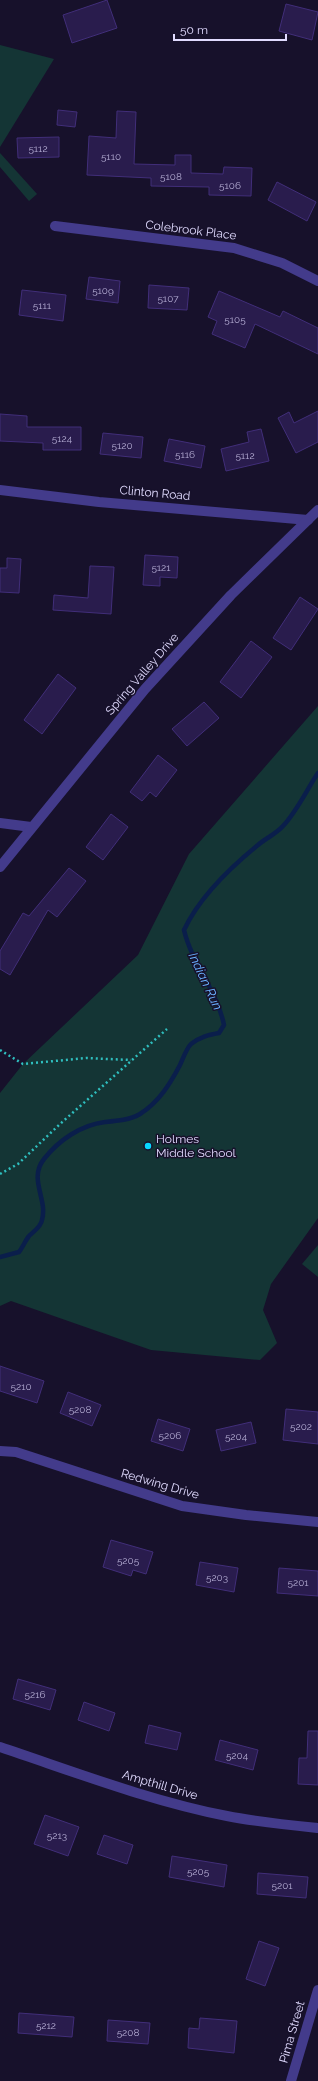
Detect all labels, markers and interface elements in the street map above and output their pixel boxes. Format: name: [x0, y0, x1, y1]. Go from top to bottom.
scale bar: [174, 16, 286, 42]
text: 50 m: [180, 23, 208, 37]
house number: 5112: [28, 143, 48, 154]
house number: 5110: [101, 151, 121, 162]
house number: 5108: [160, 171, 182, 182]
house number: 5106: [219, 180, 241, 191]
street label: Colebrook Place: [145, 217, 237, 243]
house number: 5109: [92, 285, 114, 296]
house number: 5107: [157, 293, 179, 304]
house number: 5111: [33, 300, 52, 311]
house number: 5105: [224, 314, 246, 325]
house number: 5124: [52, 433, 73, 444]
house number: 5120: [111, 440, 133, 451]
house number: 5116: [175, 449, 195, 460]
house number: 5112: [235, 450, 255, 461]
street label: Clinton Road: [119, 483, 191, 503]
house number: 5121: [151, 562, 171, 573]
street label: Spring Valley Drive: [103, 630, 181, 718]
water label: Indian Run: [186, 950, 225, 1012]
place label: Holmes Middle School: [156, 1132, 237, 1160]
marker: Holmes Middle School: [143, 1141, 153, 1151]
house number: 5210: [10, 1381, 32, 1392]
house number: 5208: [69, 1404, 91, 1415]
house number: 5202: [290, 1421, 312, 1432]
house number: 5206: [159, 1430, 181, 1441]
house number: 5204: [225, 1431, 248, 1442]
street label: Redwing Drive: [119, 1466, 201, 1502]
house number: 5205: [117, 1555, 140, 1566]
house number: 5203: [206, 1572, 228, 1583]
house number: 5201: [287, 1577, 309, 1588]
house number: 5216: [25, 1689, 45, 1700]
house number: 5204: [226, 1750, 249, 1761]
street label: Ampthill Drive: [121, 1768, 199, 1802]
house number: 5213: [47, 1830, 67, 1841]
house number: 5205: [187, 1866, 210, 1877]
house number: 5201: [271, 1880, 293, 1891]
street label: Pima Street: [276, 1999, 308, 2065]
house number: 5212: [36, 2020, 56, 2031]
house number: 5208: [117, 2027, 139, 2038]

